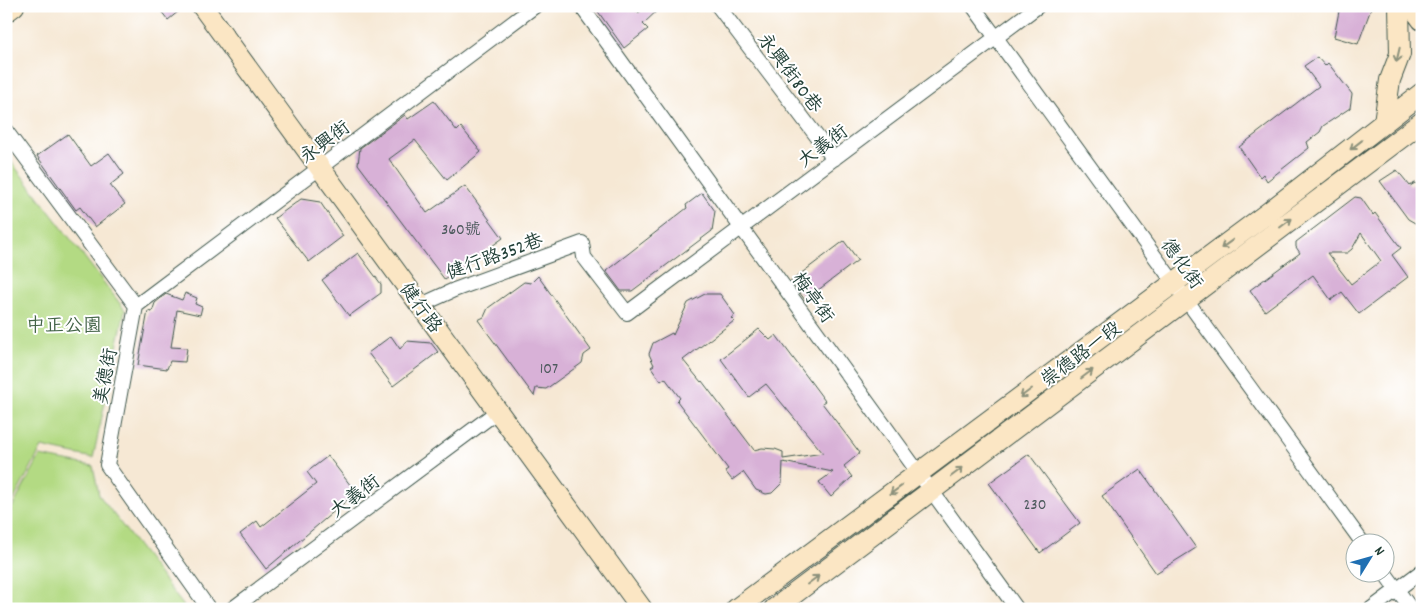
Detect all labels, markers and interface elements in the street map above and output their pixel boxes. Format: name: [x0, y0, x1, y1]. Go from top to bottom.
street label: 永興街80巷: [749, 28, 827, 120]
one-way arrow: [1393, 46, 1402, 62]
street label: 永興街: [295, 116, 357, 172]
street label: 大義街: [793, 120, 855, 176]
one-way arrow: [1349, 139, 1362, 150]
one-way arrow: [1279, 218, 1292, 229]
house number: 360號: [441, 219, 481, 242]
street label: 健行路352巷: [443, 228, 548, 288]
street label: 德化街: [1152, 234, 1208, 296]
one-way arrow: [1221, 238, 1234, 249]
street label: 梅亭街: [783, 268, 839, 330]
street label: 健行路: [391, 278, 447, 340]
park label: 中正公園: [26, 314, 102, 341]
street label: 崇德路一段: [1036, 316, 1128, 395]
street label: 美德街: [89, 346, 126, 407]
house number: 107: [540, 358, 558, 381]
one-way arrow: [1080, 369, 1094, 379]
one-way arrow: [1019, 388, 1033, 398]
one-way arrow: [950, 467, 964, 477]
street label: 大義街: [325, 470, 387, 526]
one-way arrow: [890, 484, 903, 495]
house number: 230: [1024, 494, 1046, 517]
north arrow: [1346, 532, 1396, 582]
text: N: [1369, 543, 1389, 560]
one-way arrow: [806, 575, 820, 585]

